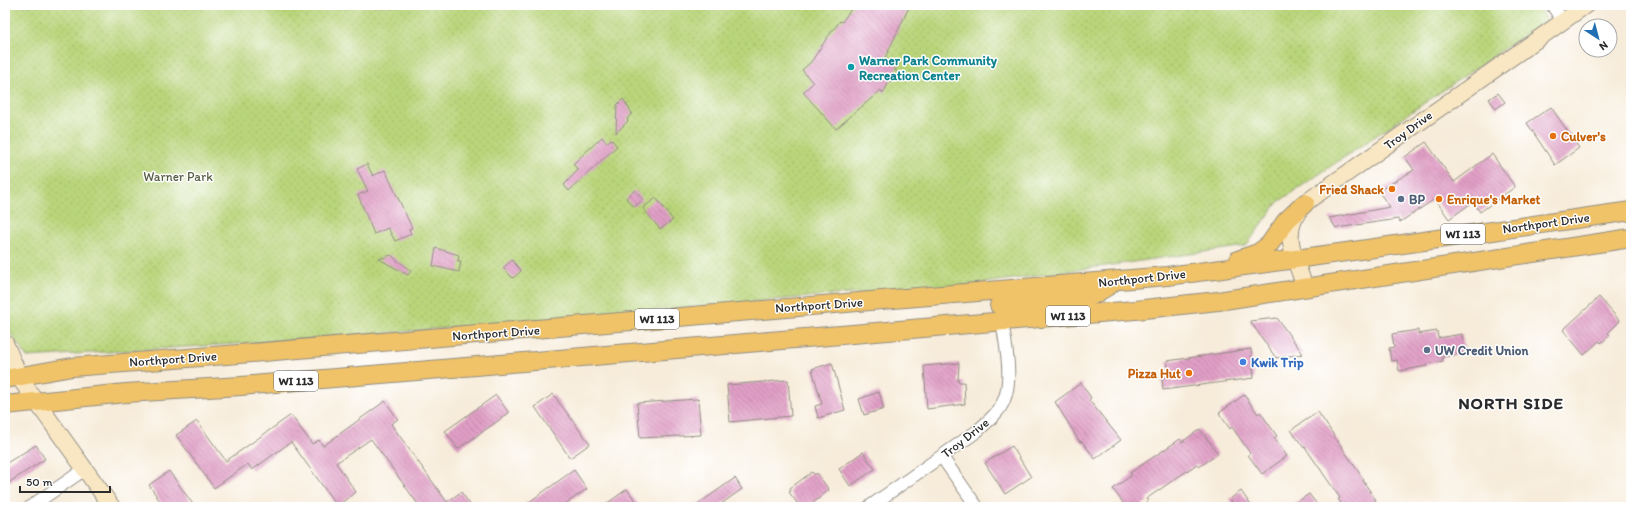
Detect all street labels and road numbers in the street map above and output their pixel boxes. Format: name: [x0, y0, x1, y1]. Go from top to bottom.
street label: Troy Drive: [1381, 107, 1435, 153]
street label: Northport Drive: [1501, 209, 1591, 237]
road number: WI 113: [1441, 224, 1485, 244]
street label: Northport Drive: [1098, 266, 1186, 290]
street label: Northport Drive: [775, 294, 863, 316]
road number: WI 113: [1046, 306, 1090, 326]
road number: WI 113: [635, 309, 679, 329]
street label: Northport Drive: [452, 322, 540, 344]
street label: Northport Drive: [129, 348, 217, 370]
road number: WI 113: [274, 371, 318, 391]
street label: Troy Drive: [938, 415, 992, 461]

